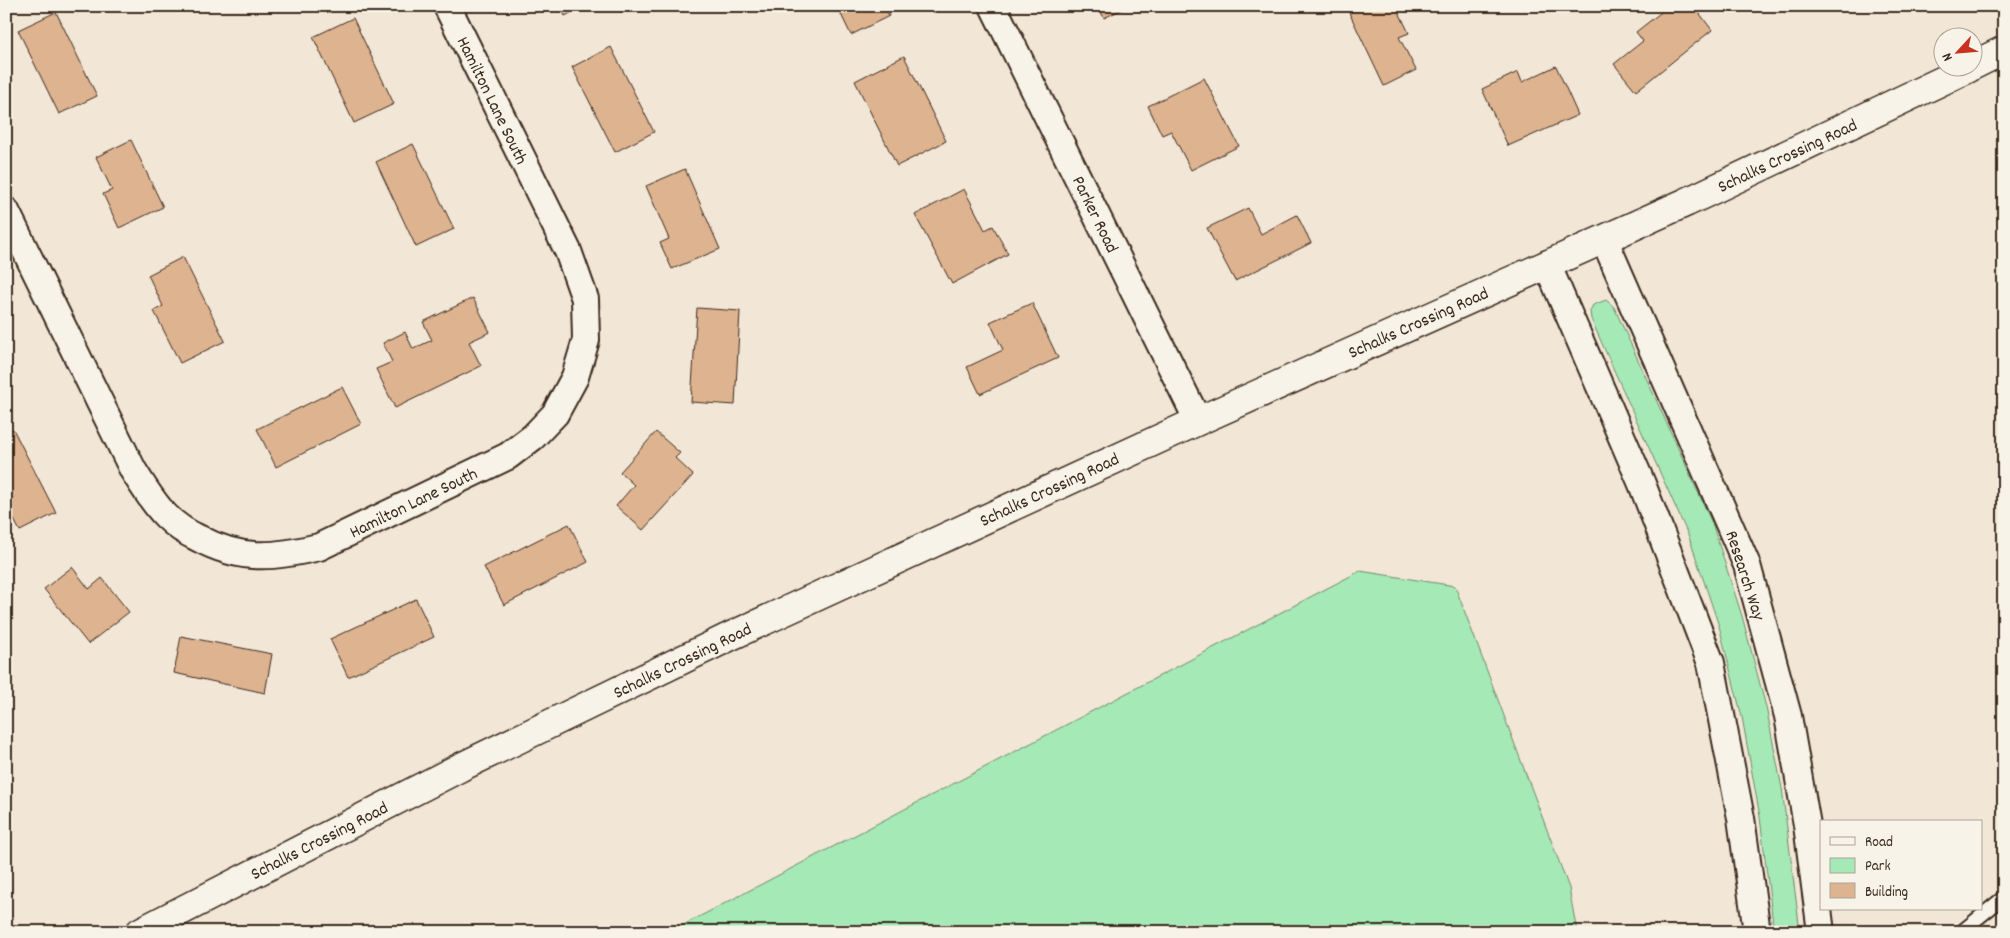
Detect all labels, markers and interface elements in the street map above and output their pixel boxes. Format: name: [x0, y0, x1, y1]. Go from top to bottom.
north arrow: [1932, 28, 1982, 78]
street label: Hamilton Lane South: [449, 33, 533, 169]
text: N: [1938, 49, 1959, 64]
street label: Schalks Crossing Road: [1714, 114, 1862, 201]
street label: Parker Road: [1064, 172, 1123, 258]
street label: Schalks Crossing Road: [1345, 282, 1493, 366]
street label: Schalks Crossing Road: [976, 448, 1124, 535]
street label: Hamilton Lane South: [346, 462, 482, 546]
street label: Research Way: [1717, 528, 1770, 625]
street label: Schalks Crossing Road: [610, 618, 757, 707]
street label: Schalks Crossing Road: [247, 797, 393, 888]
legend: [1820, 820, 1982, 910]
text: Road: [1865, 832, 1893, 854]
text: Park: [1865, 856, 1891, 878]
text: Building: [1865, 882, 1908, 904]

